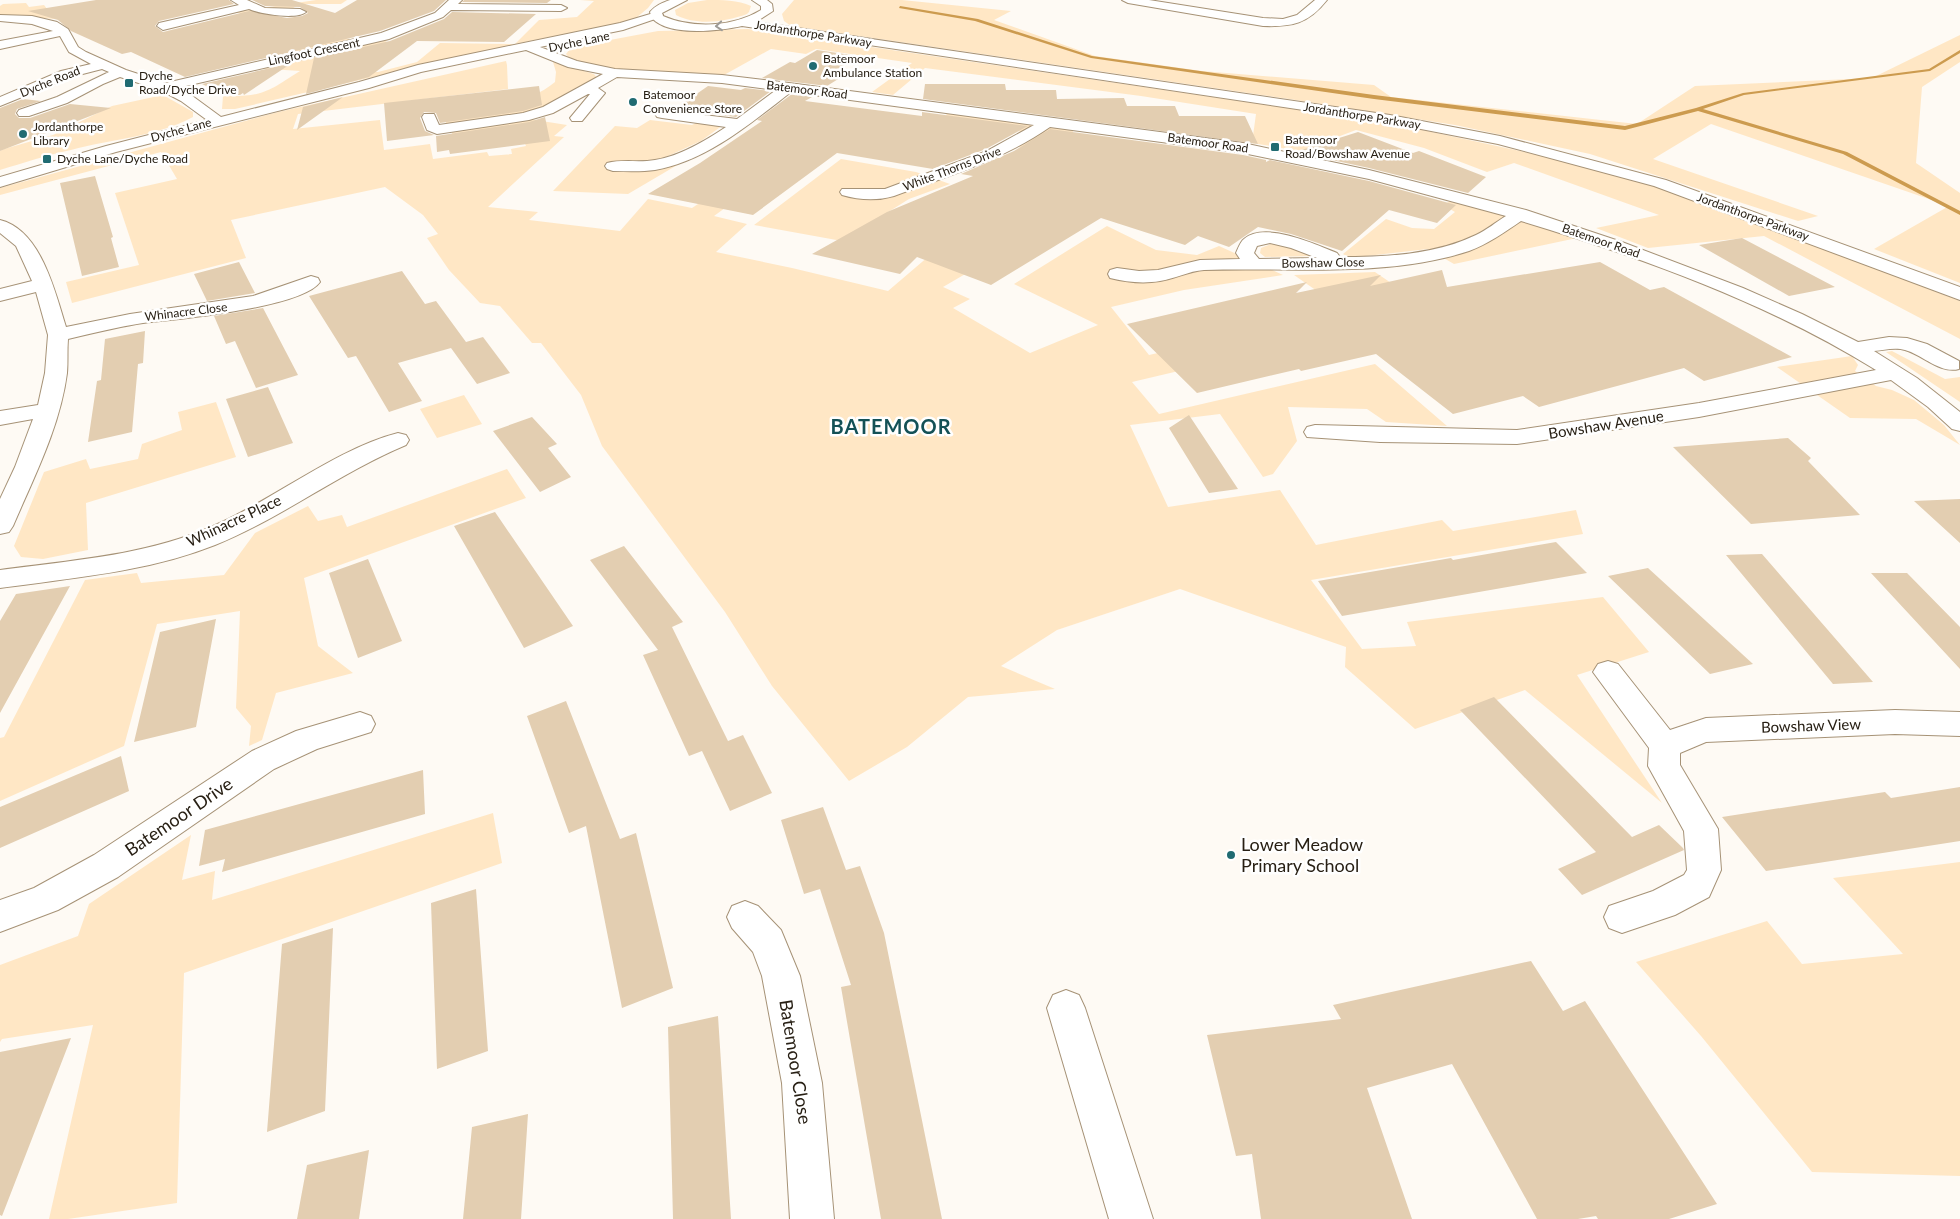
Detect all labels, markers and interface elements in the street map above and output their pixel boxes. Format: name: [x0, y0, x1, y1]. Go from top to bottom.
street label: Jordanthorpe Parkway: [754, 17, 873, 50]
one-way arrow: [715, 20, 723, 31]
street label: Dyche Lane: [547, 28, 611, 55]
street label: Lingfoot Crescent: [267, 34, 362, 69]
place label: Batemoor Ambulance Station: [823, 51, 922, 80]
marker: Batemoor Ambulance Station: [807, 60, 819, 72]
street label: Dyche Road: [18, 63, 82, 100]
place label: Dyche Road/Dyche Drive: [139, 68, 237, 97]
marker: Dyche Road/Dyche Drive: [123, 77, 135, 89]
street label: Batemoor Road: [766, 77, 848, 102]
place label: Batemoor Convenience Store: [643, 87, 742, 116]
marker: Batemoor Convenience Store: [627, 96, 639, 108]
street label: Jordanthorpe Parkway: [1303, 99, 1422, 132]
street label: Dyche Lane: [149, 114, 213, 145]
place label: Jordanthorpe Library: [33, 119, 103, 148]
marker: Jordanthorpe Library: [17, 128, 29, 140]
street label: Batemoor Road: [1167, 129, 1249, 156]
place label: Batemoor Road/Bowshaw Avenue: [1285, 132, 1410, 161]
marker: Batemoor Road/Bowshaw Avenue: [1269, 141, 1281, 153]
street label: White Thorns Drive: [901, 143, 1003, 194]
place label: Dyche Lane/Dyche Road: [57, 151, 188, 166]
marker: Dyche Lane/Dyche Road: [41, 153, 53, 165]
street label: Jordanthorpe Parkway: [1695, 189, 1812, 244]
street label: Batemoor Road: [1560, 220, 1642, 261]
street label: Bowshaw Close: [1281, 254, 1365, 271]
street label: Whinacre Close: [144, 299, 228, 324]
street label: Bowshaw Avenue: [1547, 406, 1665, 442]
district label: BATEMOOR: [831, 414, 952, 438]
street label: Whinacre Place: [183, 490, 284, 550]
street label: Bowshaw View: [1761, 714, 1862, 736]
street label: Batemoor Drive: [120, 772, 236, 860]
place label: Lower Meadow Primary School: [1241, 833, 1363, 876]
marker: Lower Meadow Primary School: [1225, 849, 1237, 861]
street label: Batemoor Close: [775, 998, 817, 1126]

